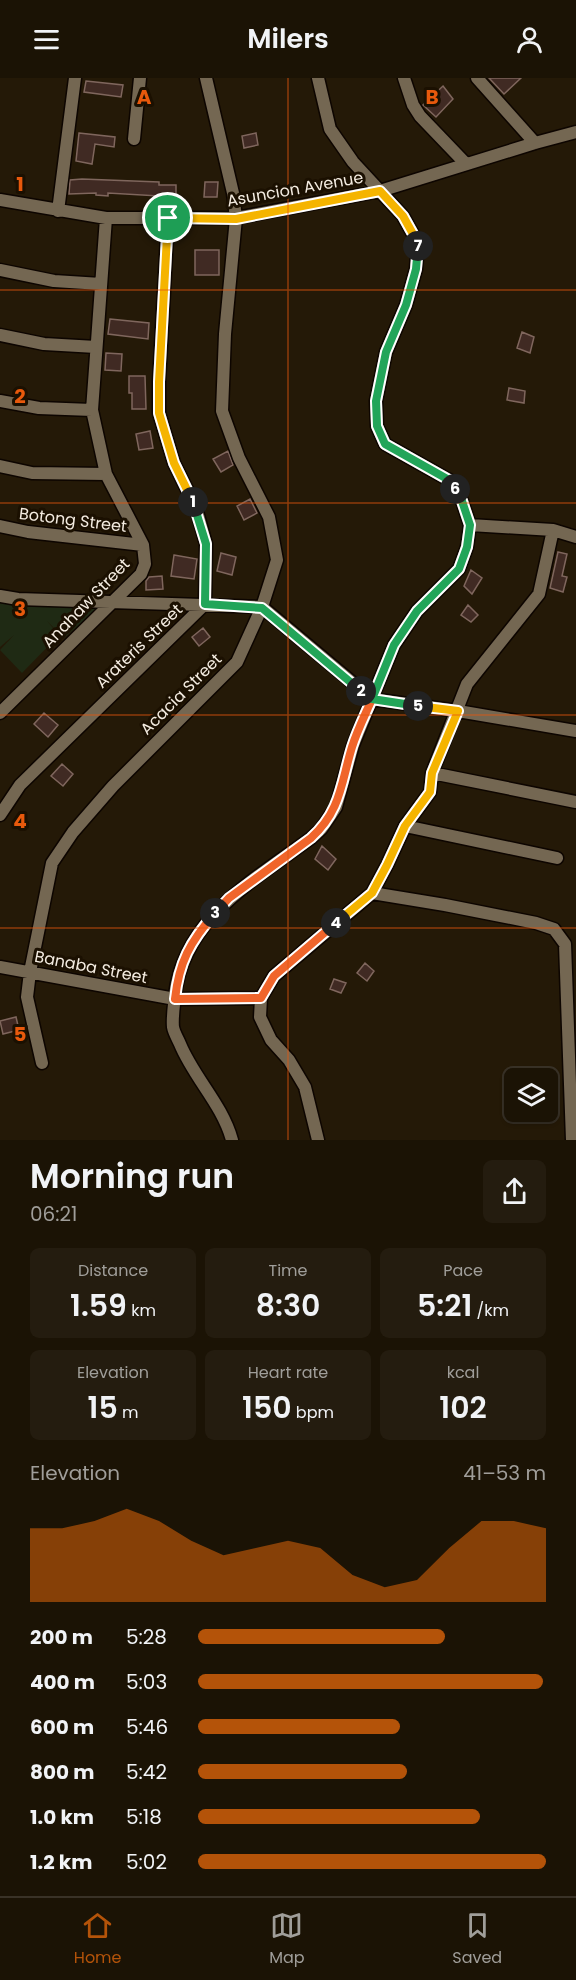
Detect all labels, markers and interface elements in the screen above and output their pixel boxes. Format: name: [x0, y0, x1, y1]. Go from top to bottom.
text: Milers: [247, 20, 329, 57]
icon: menu: [30, 23, 63, 56]
icon: person: [513, 23, 546, 56]
text: A: [137, 83, 152, 111]
text: B: [425, 83, 439, 111]
street label: Asuncion Avenue: [225, 166, 365, 212]
text: 1: [16, 170, 24, 198]
pin: [142, 192, 193, 243]
icon: arrive: [151, 201, 184, 234]
pin: 7: [403, 231, 433, 261]
text: 7: [414, 234, 422, 257]
text: 2: [14, 382, 26, 410]
pin: 6: [440, 474, 470, 504]
text: 6: [450, 477, 460, 500]
pin: 1: [178, 487, 208, 517]
text: 1: [190, 490, 196, 513]
street label: Botong Street: [18, 502, 128, 538]
street label: Anahaw Street: [37, 553, 135, 653]
text: 3: [14, 595, 26, 623]
street label: Arateris Street: [90, 598, 188, 693]
street label: Acacia Street: [135, 648, 227, 740]
pin: 2: [346, 676, 376, 706]
text: 2: [356, 679, 366, 702]
pin: 5: [403, 691, 433, 721]
text: 5: [413, 694, 423, 717]
text: 4: [13, 807, 27, 835]
pin: 3: [200, 898, 230, 928]
text: 3: [210, 901, 220, 924]
pin: 4: [321, 908, 351, 938]
text: 4: [331, 911, 341, 934]
street label: Banaba Street: [33, 945, 150, 989]
text: 5: [14, 1020, 27, 1048]
map controls: [504, 1068, 558, 1122]
button: layers: [504, 1068, 558, 1122]
text: Morning run: [30, 1153, 234, 1200]
button: share: [483, 1160, 546, 1223]
text: 06:21: [30, 1200, 77, 1228]
text: Distance: [78, 1259, 148, 1282]
text: Time: [269, 1259, 308, 1282]
text: Pace: [443, 1259, 483, 1282]
text: 1.59: [70, 1284, 127, 1327]
text: 8:30: [256, 1284, 320, 1327]
text: 5:21: [417, 1284, 472, 1327]
text: km: [127, 1299, 156, 1322]
text: /km: [472, 1299, 509, 1322]
text: Elevation: [77, 1361, 149, 1384]
text: Heart rate: [248, 1361, 328, 1384]
text: kcal: [447, 1361, 479, 1384]
text: 15: [88, 1386, 118, 1429]
text: 150: [242, 1386, 292, 1429]
text: 102: [439, 1386, 487, 1429]
text: m: [118, 1401, 138, 1424]
text: bpm: [292, 1401, 334, 1424]
text: Elevation: [30, 1459, 120, 1487]
text: 41–53 m: [463, 1459, 546, 1487]
text: 200 m: [30, 1623, 93, 1651]
text: 5:28: [126, 1623, 167, 1651]
text: 400 m: [30, 1668, 95, 1696]
text: 5:03: [126, 1668, 167, 1696]
text: 600 m: [30, 1713, 94, 1741]
text: 5:46: [126, 1713, 168, 1741]
text: 800 m: [30, 1758, 94, 1786]
text: 5:42: [126, 1758, 167, 1786]
text: 1.0 km: [30, 1803, 94, 1831]
text: 5:18: [126, 1803, 162, 1831]
text: 1.2 km: [30, 1848, 92, 1876]
text: 5:02: [126, 1848, 167, 1876]
tab: Home: [74, 1909, 122, 1970]
tab: Map: [269, 1909, 305, 1970]
tab: Saved: [452, 1909, 502, 1970]

